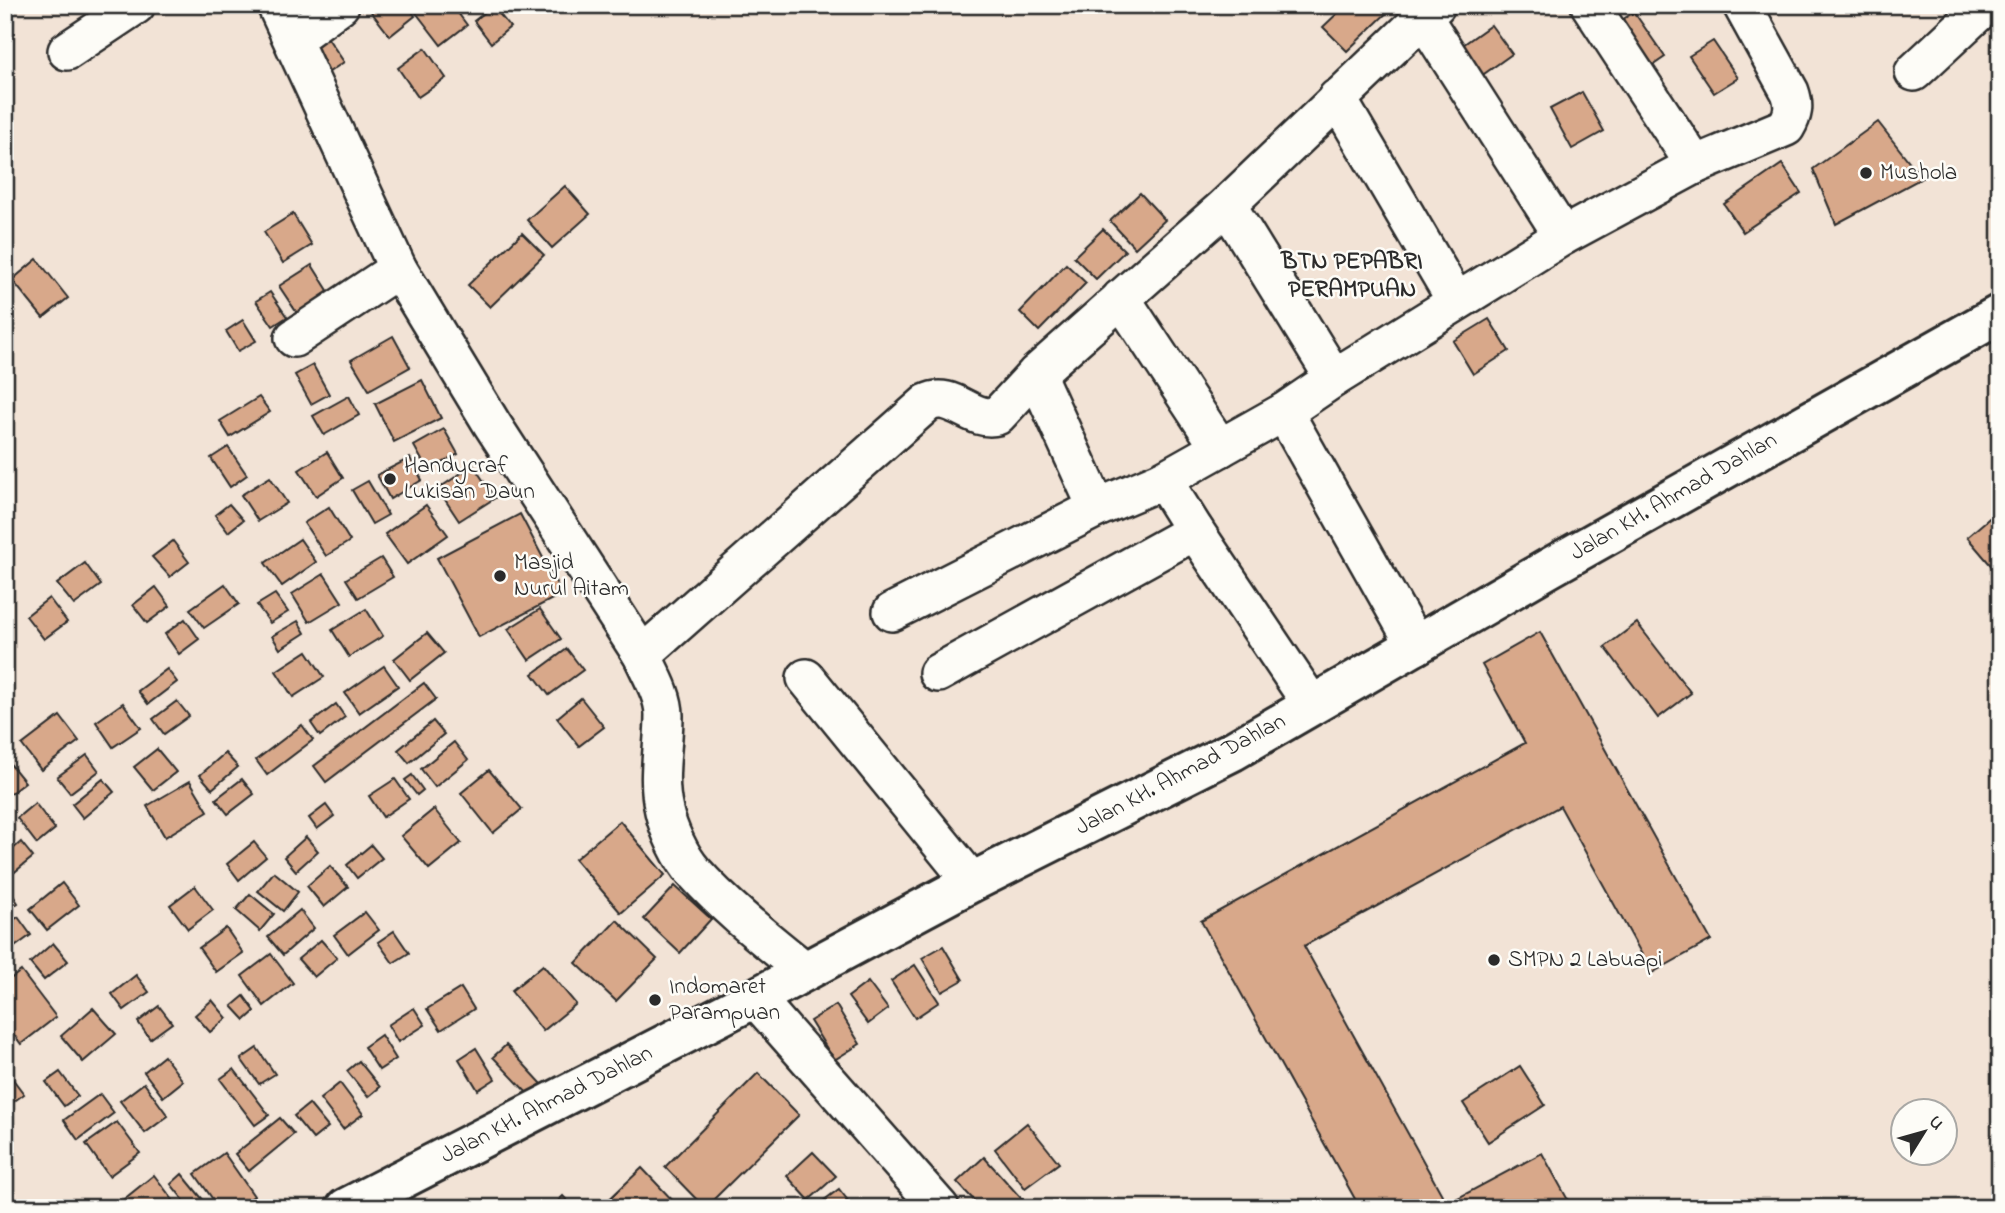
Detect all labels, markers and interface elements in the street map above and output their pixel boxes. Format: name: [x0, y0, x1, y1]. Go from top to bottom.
place label: Mushola: [1880, 157, 1957, 190]
marker: Mushola: [1858, 165, 1874, 181]
district label: BTN PEPABRI PERAMPUAN: [1280, 245, 1423, 308]
street label: Jalan KH. Ahmad Dahlan: [1564, 424, 1784, 570]
place label: Handycraf Lukisan Daun: [404, 450, 535, 509]
marker: Handycraf Lukisan Daun: [382, 471, 398, 487]
place label: Masjid Nurul Aitam: [514, 547, 629, 606]
marker: Masjid Nurul Aitam: [492, 568, 508, 584]
street label: Jalan KH. Ahmad Dahlan: [1070, 706, 1292, 844]
place label: SMPN 2 Labuapi: [1508, 944, 1662, 977]
marker: SMPN 2 Labuapi: [1486, 952, 1502, 968]
place label: Indomaret Parampuan: [669, 971, 780, 1030]
marker: Indomaret Parampuan: [647, 992, 663, 1008]
street label: Jalan KH. Ahmad Dahlan: [435, 1037, 659, 1173]
north arrow: [1890, 1098, 1960, 1168]
text: U: [1921, 1110, 1950, 1136]

